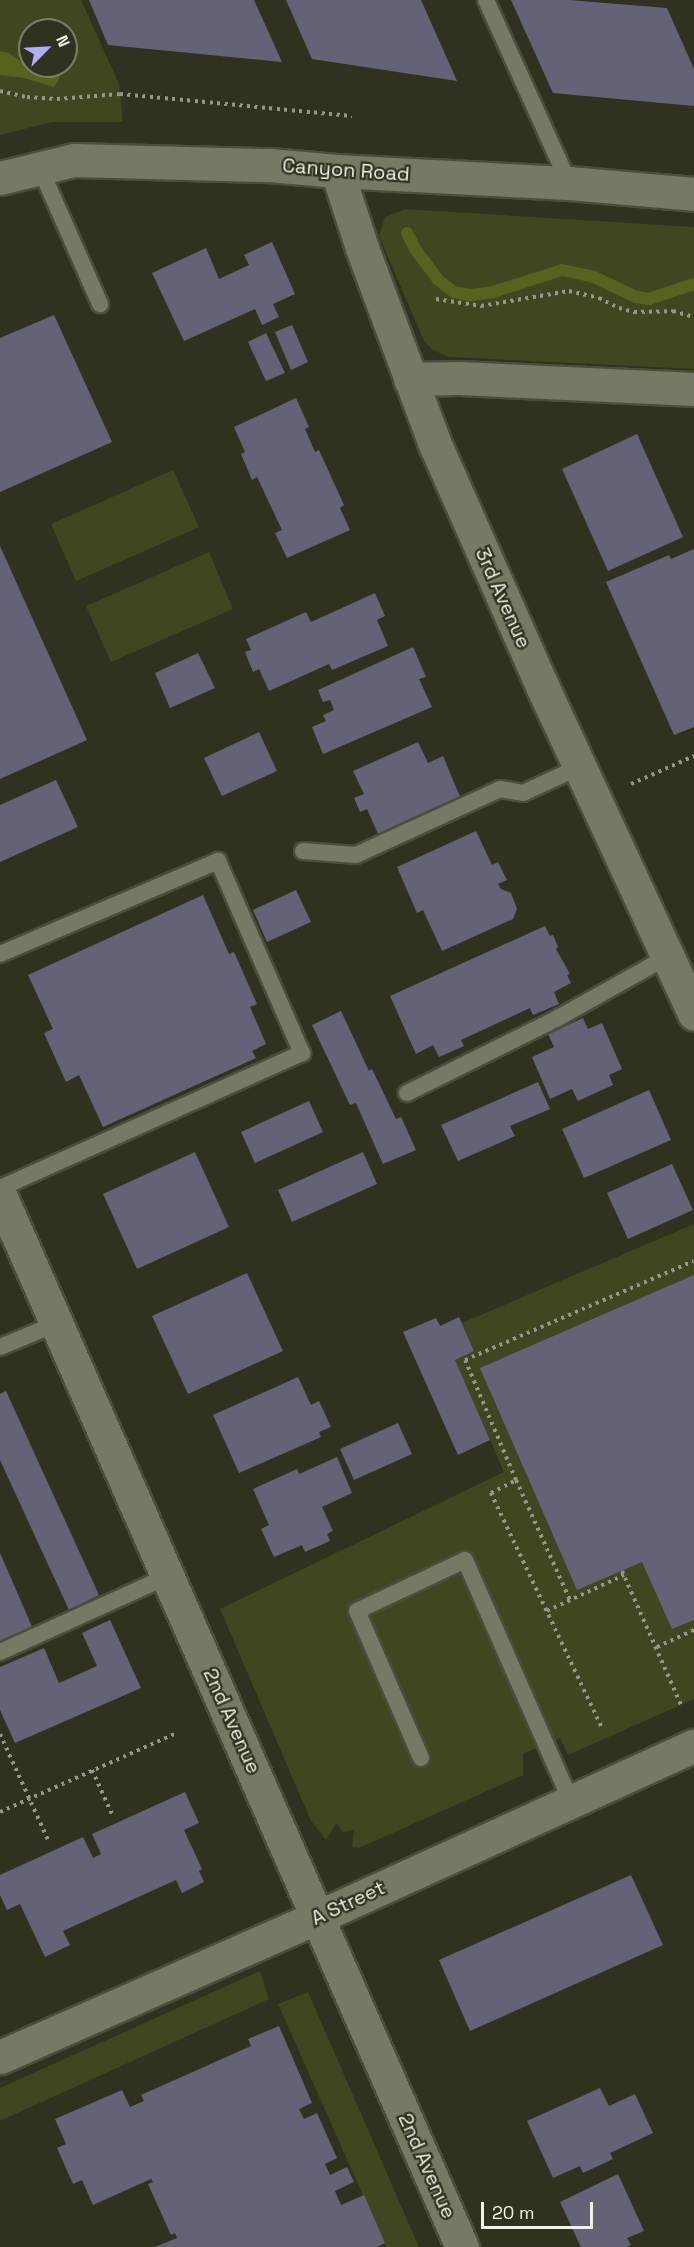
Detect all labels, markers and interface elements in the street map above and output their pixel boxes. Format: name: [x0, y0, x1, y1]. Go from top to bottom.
north arrow: [18, 18, 78, 78]
text: N: [51, 32, 75, 50]
street label: Canyon Road: [282, 154, 410, 186]
street label: 3rd Avenue: [470, 544, 536, 652]
street label: 2nd Avenue: [198, 1665, 266, 1777]
street label: A Street: [307, 1875, 389, 1931]
street label: 2nd Avenue: [393, 2110, 461, 2222]
scale bar: [484, 2190, 596, 2228]
text: 20 m: [492, 2201, 535, 2224]

